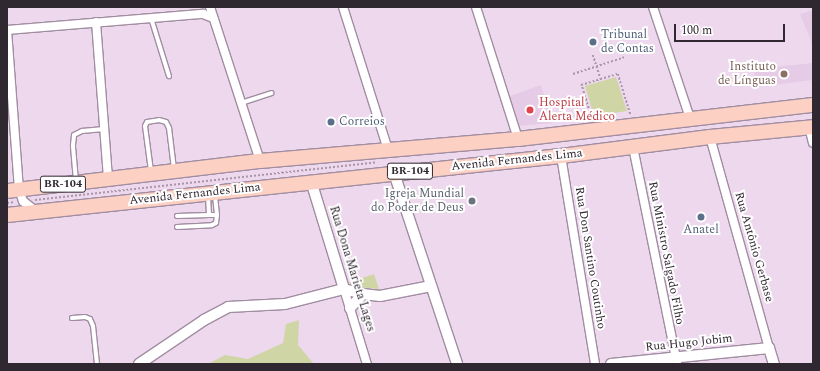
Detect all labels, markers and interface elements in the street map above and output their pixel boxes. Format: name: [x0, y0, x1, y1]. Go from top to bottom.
scale bar: [676, 16, 787, 42]
text: 100 m: [681, 21, 712, 40]
place label: Tribunal de Contas: [601, 28, 654, 56]
marker: Tribunal de Contas: [588, 37, 598, 47]
place label: Instituto de Línguas: [718, 60, 776, 88]
marker: Instituto de Línguas: [779, 69, 789, 79]
place label: Hospital Alerta Médico: [539, 96, 615, 124]
marker: Hospital Alerta Médico: [524, 104, 536, 116]
place label: Correios: [339, 115, 385, 129]
marker: Correios: [326, 117, 336, 127]
street label: Avenida Fernandes Lima: [451, 146, 583, 174]
road number: BR-104: [386, 162, 434, 180]
road number: BR-104: [39, 175, 87, 193]
street label: Avenida Fernandes Lima: [129, 180, 261, 208]
street label: Rua Ministro Salgado Filho: [645, 180, 687, 326]
street label: Rua Don Santino Coutinho: [572, 186, 608, 330]
place label: Igreja Mundial do Poder de Deus: [371, 187, 464, 215]
street label: Rua Antônio Gerbase: [731, 190, 777, 304]
marker: Igreja Mundial do Poder de Deus: [467, 196, 477, 206]
street label: Rua Dona Marieta Lages: [326, 204, 378, 334]
marker: Anatel: [696, 212, 706, 222]
place label: Anatel: [683, 223, 719, 237]
street label: Rua Hugo Jobim: [645, 331, 733, 355]

